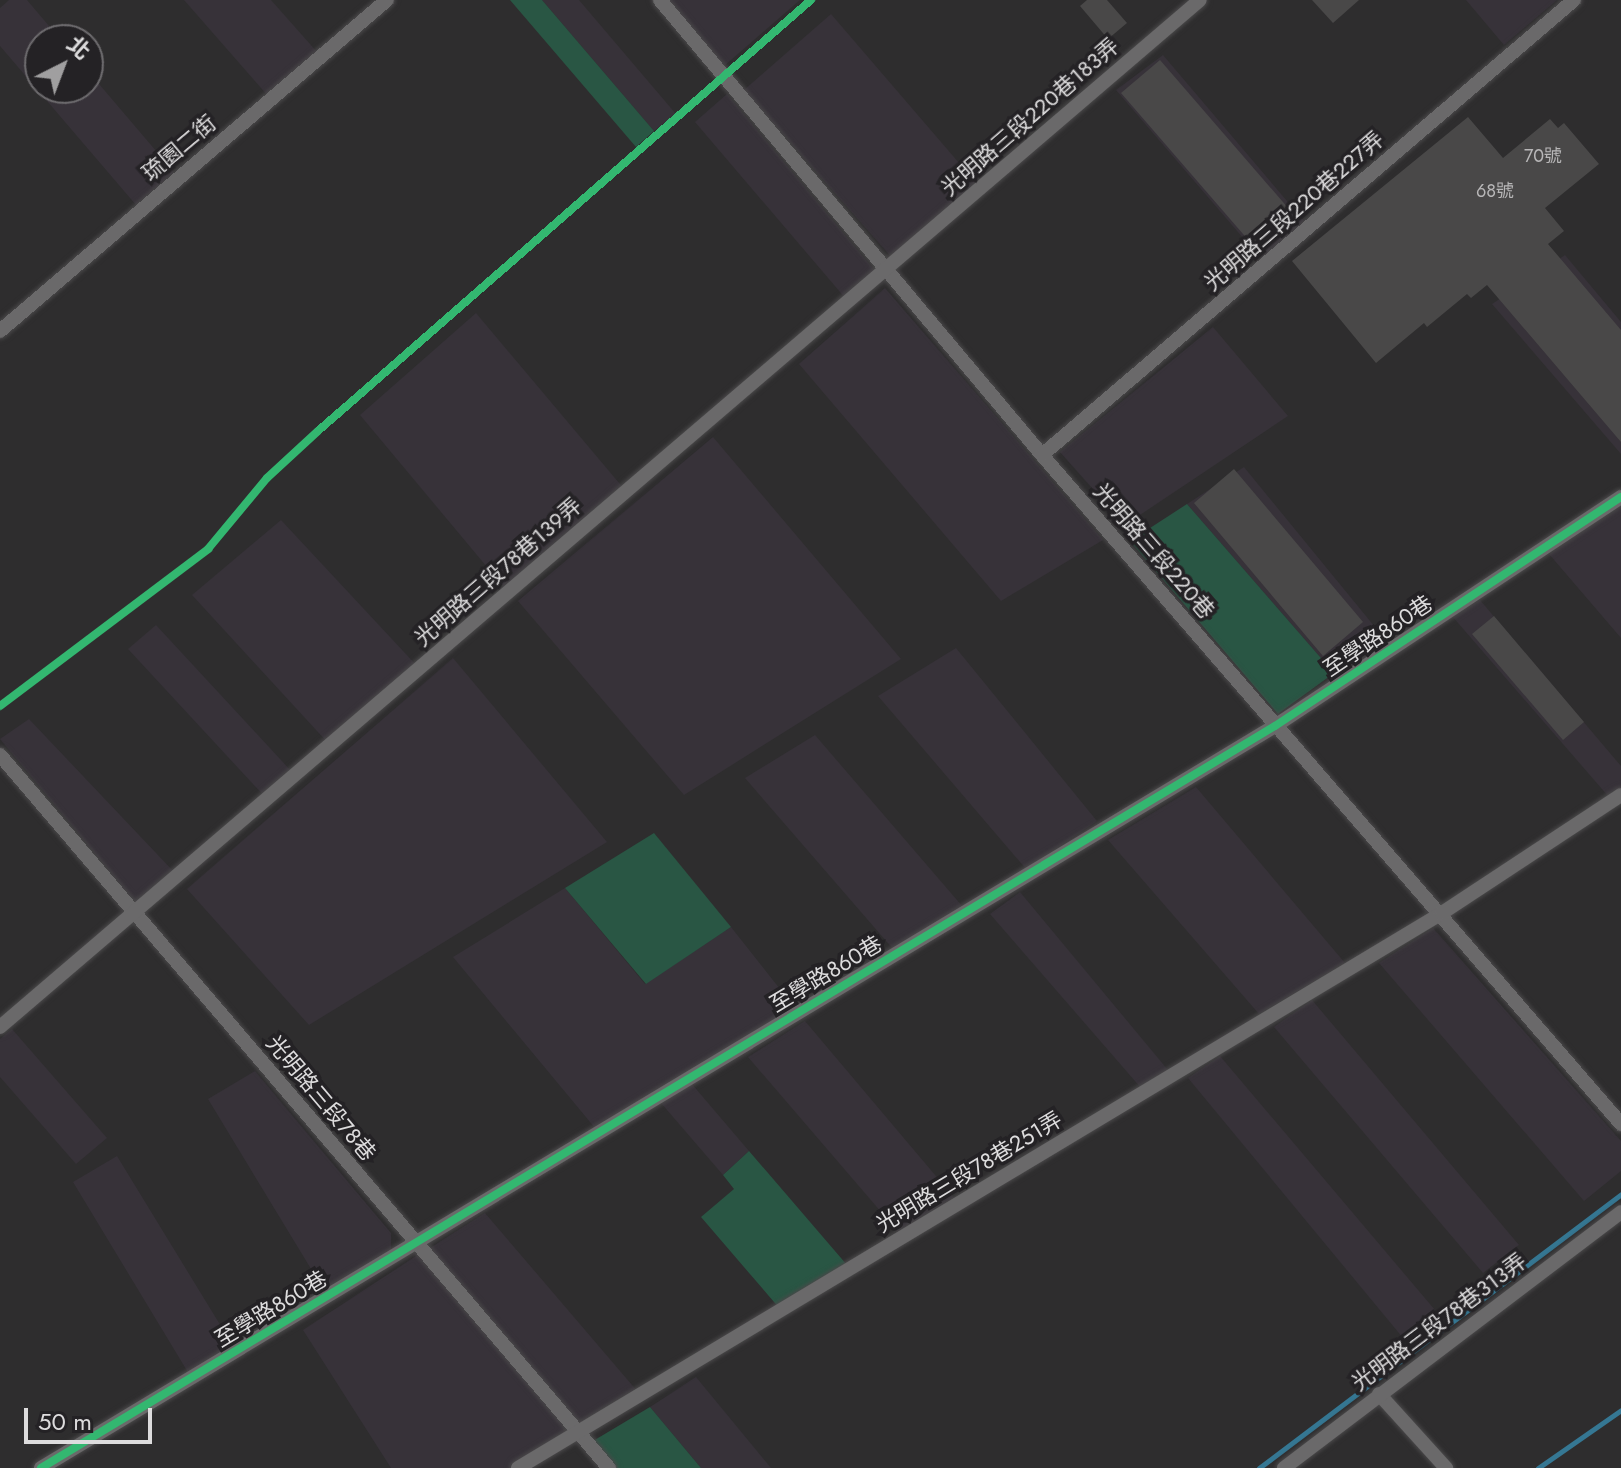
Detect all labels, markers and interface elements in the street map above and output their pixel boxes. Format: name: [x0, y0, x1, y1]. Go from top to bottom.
north arrow: [24, 24, 104, 104]
text: 北: [60, 28, 98, 67]
street label: 光明路三段220巷183弄: [936, 33, 1124, 201]
street label: 琉園二街: [137, 110, 221, 186]
street label: 光明路三段220巷227弄: [1199, 126, 1389, 296]
house number: 70號: [1524, 145, 1562, 167]
house number: 68號: [1476, 180, 1514, 202]
street label: 光明路三段220巷: [1088, 478, 1220, 624]
street label: 光明路三段78巷139弄: [409, 492, 587, 652]
street label: 至學路860巷: [1318, 590, 1438, 682]
street label: 至學路860巷: [765, 930, 887, 1018]
street label: 光明路三段78巷: [261, 1030, 381, 1166]
street label: 光明路三段78巷251弄: [871, 1106, 1067, 1238]
street label: 光明路三段78巷313弄: [1347, 1248, 1531, 1396]
street label: 至學路860巷: [210, 1265, 332, 1353]
scale bar: [28, 1392, 156, 1442]
text: 50 m: [38, 1404, 92, 1439]

